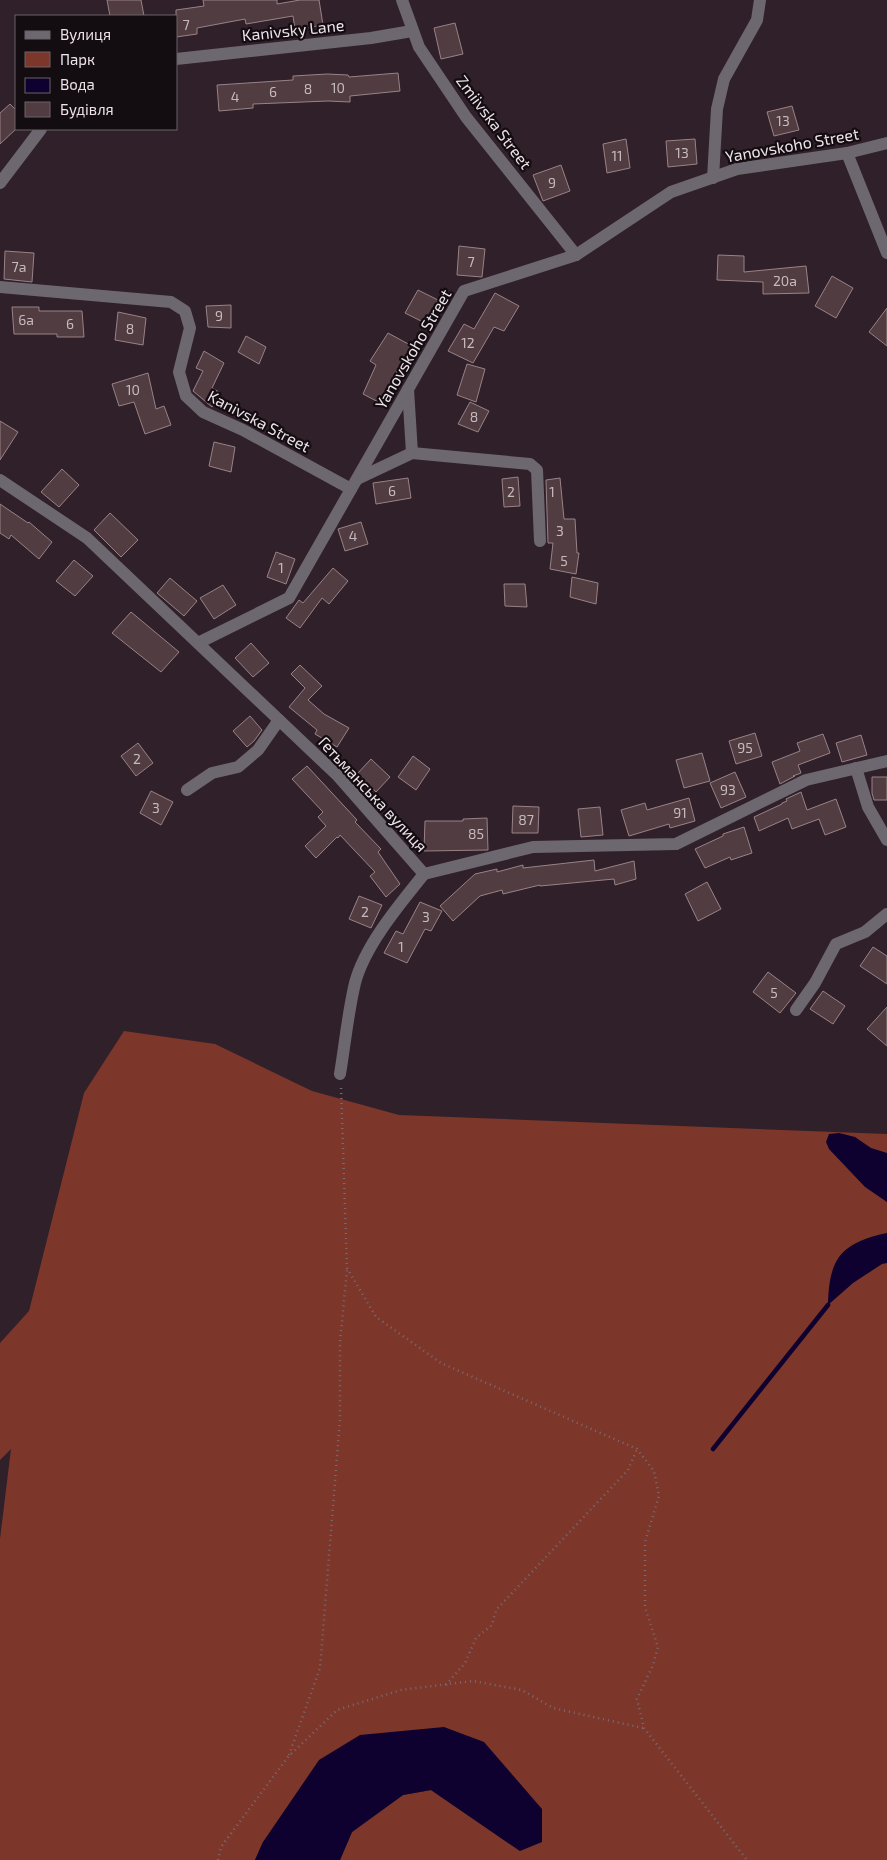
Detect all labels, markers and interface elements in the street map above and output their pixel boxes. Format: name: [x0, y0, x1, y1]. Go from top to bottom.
legend: [15, 15, 178, 130]
street label: Kanivsky Lane: [241, 15, 345, 44]
house number: 7: [182, 16, 190, 33]
text: Вулиця: [60, 25, 111, 44]
text: Парк: [60, 50, 95, 68]
street label: Zmiivska Street: [453, 71, 536, 172]
text: Вода: [60, 75, 95, 93]
house number: 10: [331, 79, 345, 96]
house number: 8: [304, 80, 312, 97]
house number: 6: [269, 83, 277, 100]
house number: 4: [231, 88, 239, 105]
text: Будівля: [60, 100, 114, 119]
house number: 13: [776, 112, 790, 129]
street label: Yanovskoho Street: [724, 123, 860, 166]
house number: 13: [675, 144, 689, 161]
house number: 11: [611, 147, 623, 164]
house number: 9: [548, 174, 556, 191]
house number: 7: [467, 253, 475, 270]
house number: 7а: [12, 258, 26, 275]
house number: 20а: [773, 272, 797, 289]
street label: Yanovskoho Street: [371, 285, 455, 412]
house number: 9: [215, 307, 223, 324]
house number: 6а: [18, 311, 34, 328]
house number: 6: [66, 315, 74, 332]
house number: 8: [126, 320, 134, 337]
house number: 12: [461, 334, 475, 351]
house number: 10: [126, 381, 140, 398]
street label: Kanivska Street: [205, 386, 314, 455]
house number: 8: [470, 408, 478, 425]
house number: 6: [388, 482, 396, 499]
house number: 2: [507, 483, 515, 500]
house number: 1: [549, 483, 555, 500]
house number: 3: [556, 522, 564, 539]
house number: 4: [349, 527, 357, 544]
house number: 5: [560, 552, 568, 569]
house number: 1: [278, 559, 284, 576]
street label: Гетьманська вулиця: [314, 732, 432, 856]
house number: 95: [737, 739, 753, 756]
house number: 2: [133, 750, 141, 767]
house number: 93: [720, 781, 736, 798]
house number: 3: [152, 799, 160, 816]
house number: 91: [673, 804, 687, 821]
house number: 87: [518, 811, 534, 828]
house number: 85: [468, 825, 484, 842]
house number: 2: [361, 903, 369, 920]
house number: 3: [422, 908, 430, 925]
house number: 1: [398, 938, 404, 955]
house number: 5: [770, 984, 778, 1001]

